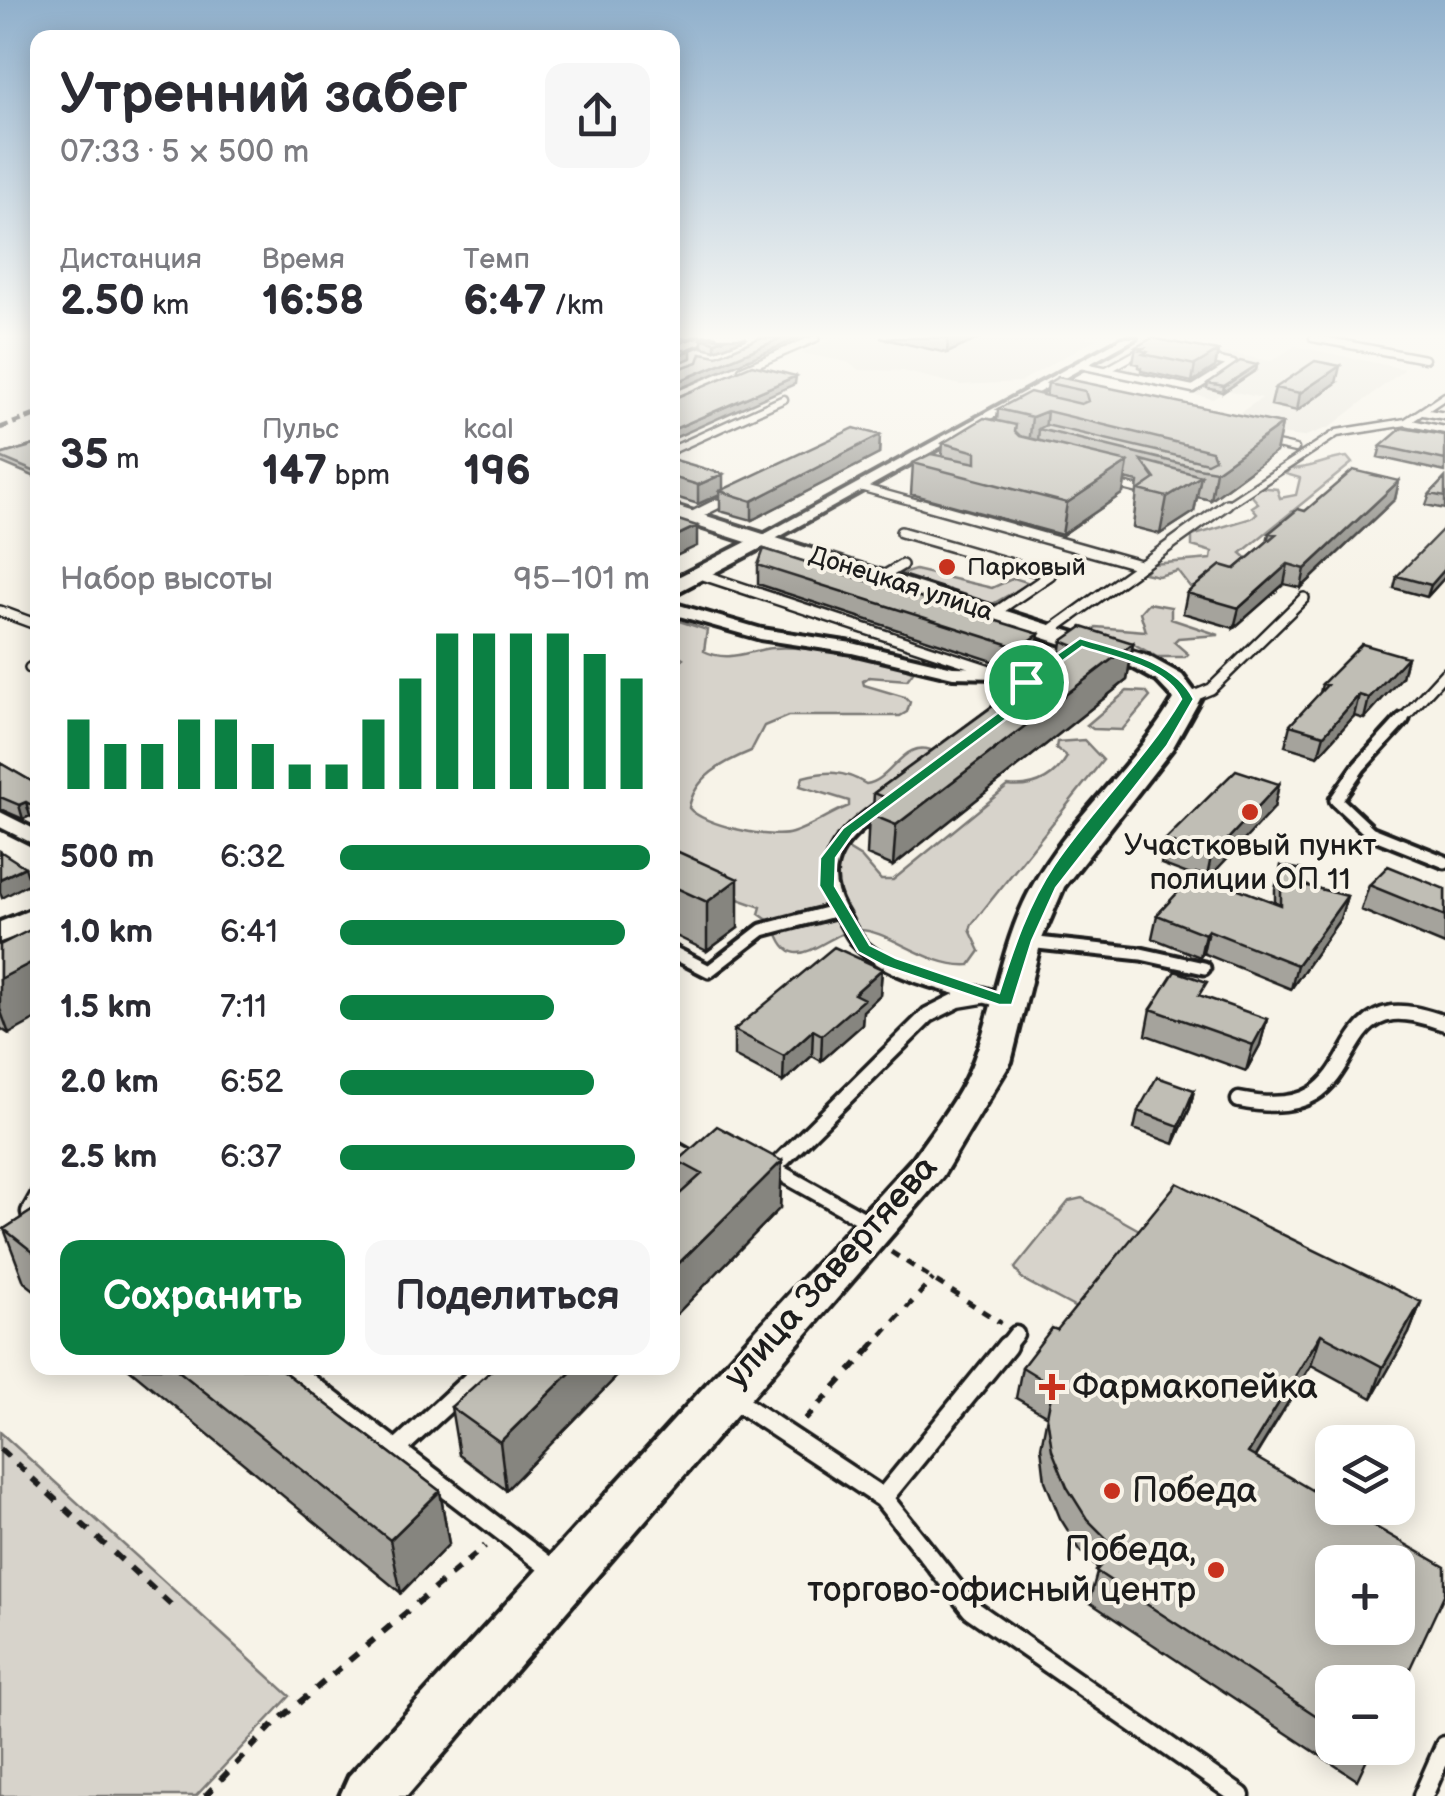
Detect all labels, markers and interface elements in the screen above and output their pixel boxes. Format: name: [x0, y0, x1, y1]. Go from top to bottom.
text: Утренний забег: [60, 62, 468, 129]
button: share: [545, 63, 650, 168]
text: 07:33 · 5 × 500 m: [60, 133, 309, 172]
text: Дистанция: [60, 243, 202, 276]
text: Время: [262, 243, 345, 276]
text: Темп: [463, 243, 530, 276]
text: 2.50: [60, 276, 145, 327]
text: 16:58: [262, 276, 364, 327]
text: 6:47: [463, 276, 547, 327]
text: km: [145, 289, 189, 322]
text: /km: [547, 289, 604, 322]
text: Пульс: [262, 413, 339, 446]
text: kcal: [463, 413, 514, 446]
text: 35: [60, 430, 109, 481]
text: m: [109, 443, 139, 476]
text: 147: [262, 446, 327, 497]
text: 196: [463, 446, 531, 497]
text: bpm: [327, 459, 390, 492]
street label: Донецкая улица: [805, 540, 997, 628]
place label: Парковый: [967, 552, 1086, 583]
marker: Парковый: [936, 556, 958, 578]
text: Набор высоты: [60, 560, 273, 599]
text: 95–101 m: [513, 560, 650, 599]
pin: [984, 640, 1069, 725]
icon: arrive: [999, 655, 1054, 710]
marker: Участковый пункт полиции ОП 11: [1239, 801, 1261, 823]
place label: Участковый пункт полиции ОП 11: [1123, 828, 1377, 898]
text: 500 m: [60, 838, 154, 877]
text: 6:32: [220, 838, 285, 877]
text: 1.0 km: [60, 913, 153, 952]
text: 6:41: [220, 913, 278, 952]
text: 1.5 km: [60, 988, 152, 1027]
text: 7:11: [220, 988, 267, 1027]
text: 2.0 km: [60, 1063, 159, 1102]
text: 6:52: [220, 1063, 283, 1102]
text: 2.5 km: [60, 1138, 157, 1177]
text: 6:37: [220, 1138, 281, 1177]
street label: улица Завертяева: [715, 1146, 947, 1397]
button: Сохранить: [60, 1240, 345, 1355]
button: Поделиться: [365, 1240, 650, 1355]
place label: Фармакопейка: [1072, 1366, 1318, 1409]
marker: Фармакопейка: [1041, 1376, 1063, 1398]
map controls: [1315, 1425, 1415, 1765]
button: layers: [1315, 1425, 1415, 1525]
place label: Победа: [1132, 1470, 1257, 1513]
marker: Победа: [1101, 1480, 1123, 1502]
place label: Победа, торгово-офисный центр: [807, 1529, 1196, 1612]
button: +: [1315, 1545, 1415, 1645]
marker: Победа, торгово-офисный центр: [1205, 1559, 1227, 1581]
button: −: [1315, 1665, 1415, 1765]

